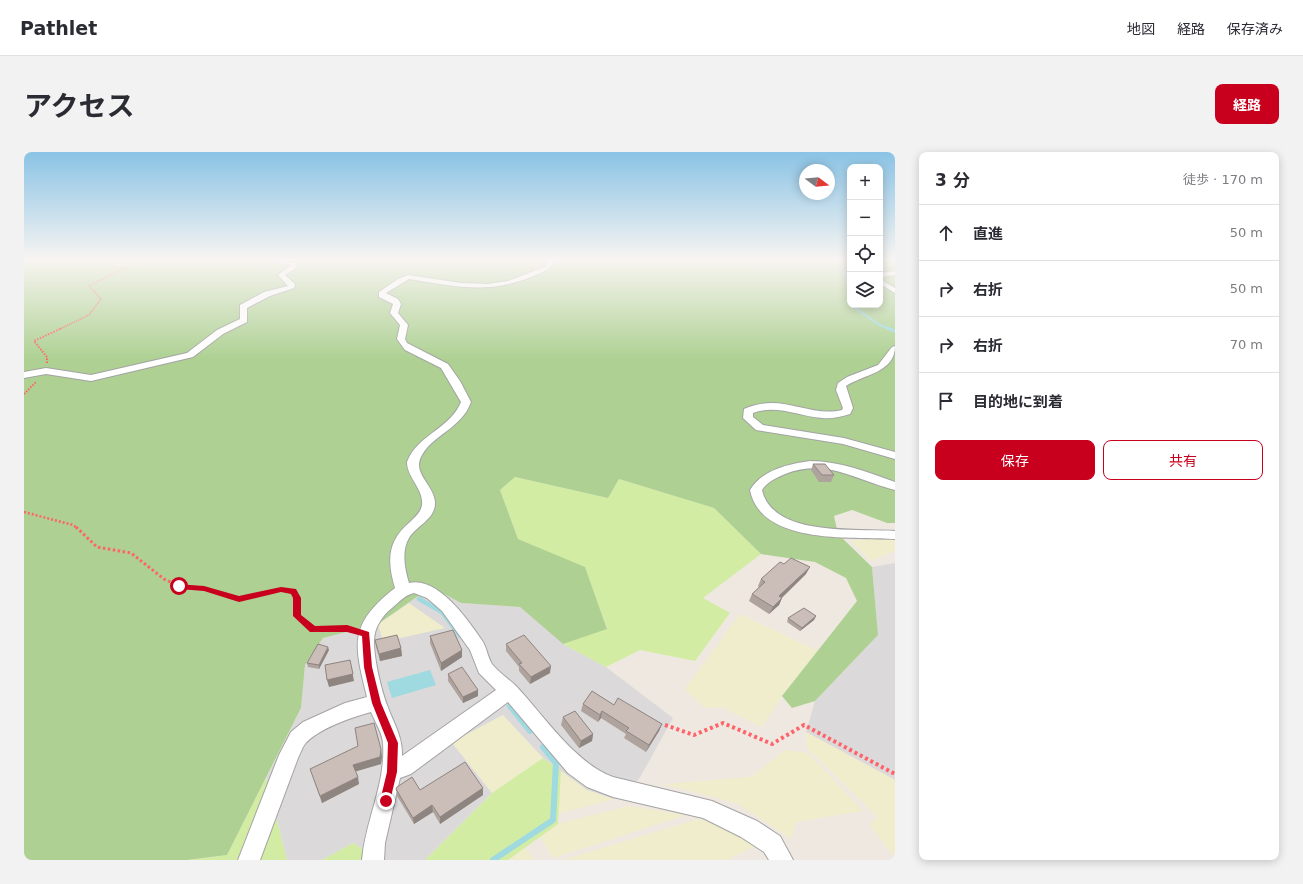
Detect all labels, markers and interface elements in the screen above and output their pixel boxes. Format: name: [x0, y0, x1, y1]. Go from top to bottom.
text: Pathlet: [20, 17, 97, 39]
text: 地図: [1127, 21, 1155, 37]
text: 経路: [1177, 21, 1205, 37]
text: 保存済み: [1227, 21, 1283, 37]
button: 経路: [1215, 84, 1279, 124]
text: アクセス: [24, 90, 135, 123]
north arrow: [799, 164, 835, 200]
map controls: [847, 164, 883, 308]
button: +: [847, 164, 883, 200]
text: 3 分: [935, 170, 970, 190]
text: 徒歩 · 170 m: [1183, 172, 1263, 187]
button: −: [847, 200, 883, 236]
icon: ahead: [935, 222, 957, 244]
text: 直進: [973, 225, 1003, 243]
text: 50 m: [1230, 225, 1263, 240]
button: locate: [847, 236, 883, 272]
button: layers: [847, 272, 883, 308]
icon: right: [935, 278, 957, 300]
text: 右折: [973, 281, 1003, 299]
text: 50 m: [1230, 281, 1263, 296]
icon: right: [935, 334, 957, 356]
text: 右折: [973, 337, 1003, 355]
text: 70 m: [1230, 337, 1263, 352]
icon: arrive: [935, 390, 957, 412]
text: 目的地に到着: [973, 393, 1063, 411]
button: 保存: [935, 440, 1095, 480]
button: 共有: [1103, 440, 1263, 480]
route start: [170, 577, 188, 595]
route end: [377, 792, 395, 810]

